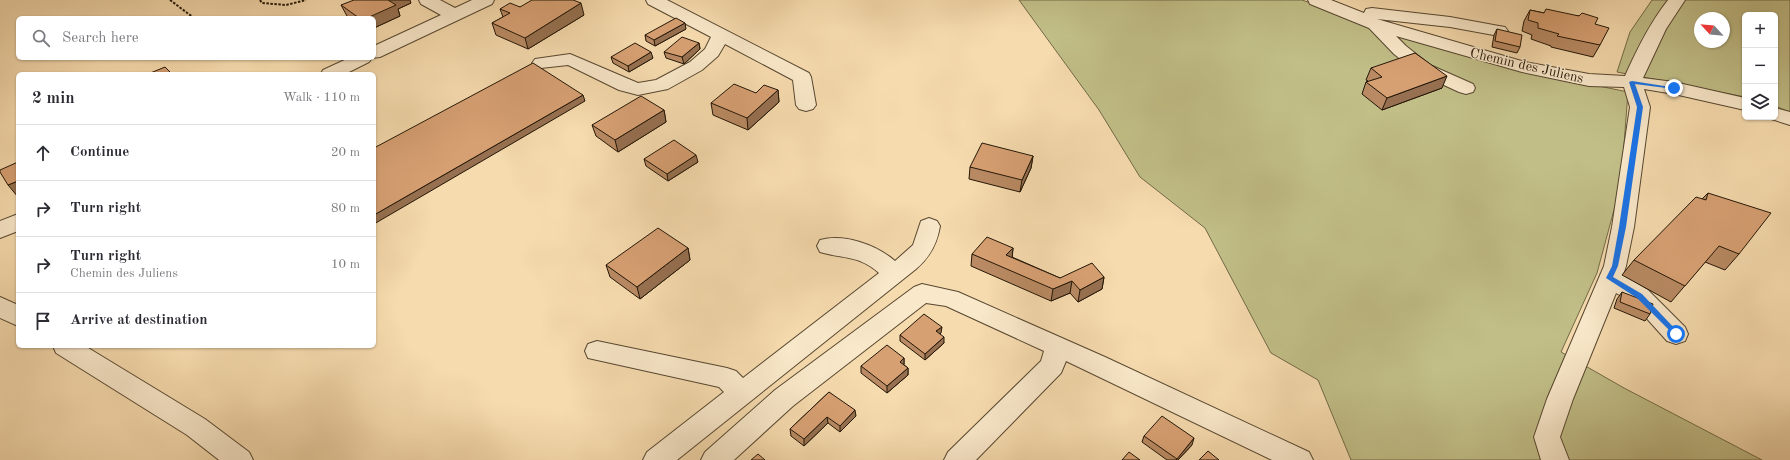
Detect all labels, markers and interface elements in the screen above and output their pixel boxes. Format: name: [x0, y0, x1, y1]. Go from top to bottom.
north arrow: [1694, 12, 1730, 48]
map controls: [1742, 12, 1778, 120]
button: +: [1742, 12, 1778, 48]
search box: [16, 16, 376, 60]
icon: search: [30, 27, 52, 49]
text: Search here: [62, 31, 139, 46]
street label: Chemin des Juliens: [1469, 46, 1585, 86]
button: −: [1742, 48, 1778, 84]
route end: [1665, 79, 1683, 97]
button: layers: [1742, 84, 1778, 120]
text: 2 min: [32, 90, 75, 107]
text: Walk · 110 m: [283, 91, 360, 104]
icon: ahead: [32, 142, 54, 164]
text: Continue: [70, 145, 129, 160]
text: 20 m: [331, 146, 360, 159]
icon: right: [32, 198, 54, 220]
text: Turn right: [70, 201, 141, 216]
text: 80 m: [331, 202, 360, 215]
text: Turn right: [70, 249, 141, 264]
icon: right: [32, 254, 54, 276]
text: 10 m: [331, 258, 360, 271]
text: Chemin des Juliens: [70, 267, 178, 280]
icon: arrive: [32, 310, 54, 332]
text: Arrive at destination: [70, 313, 208, 328]
route start: [1667, 325, 1685, 343]

